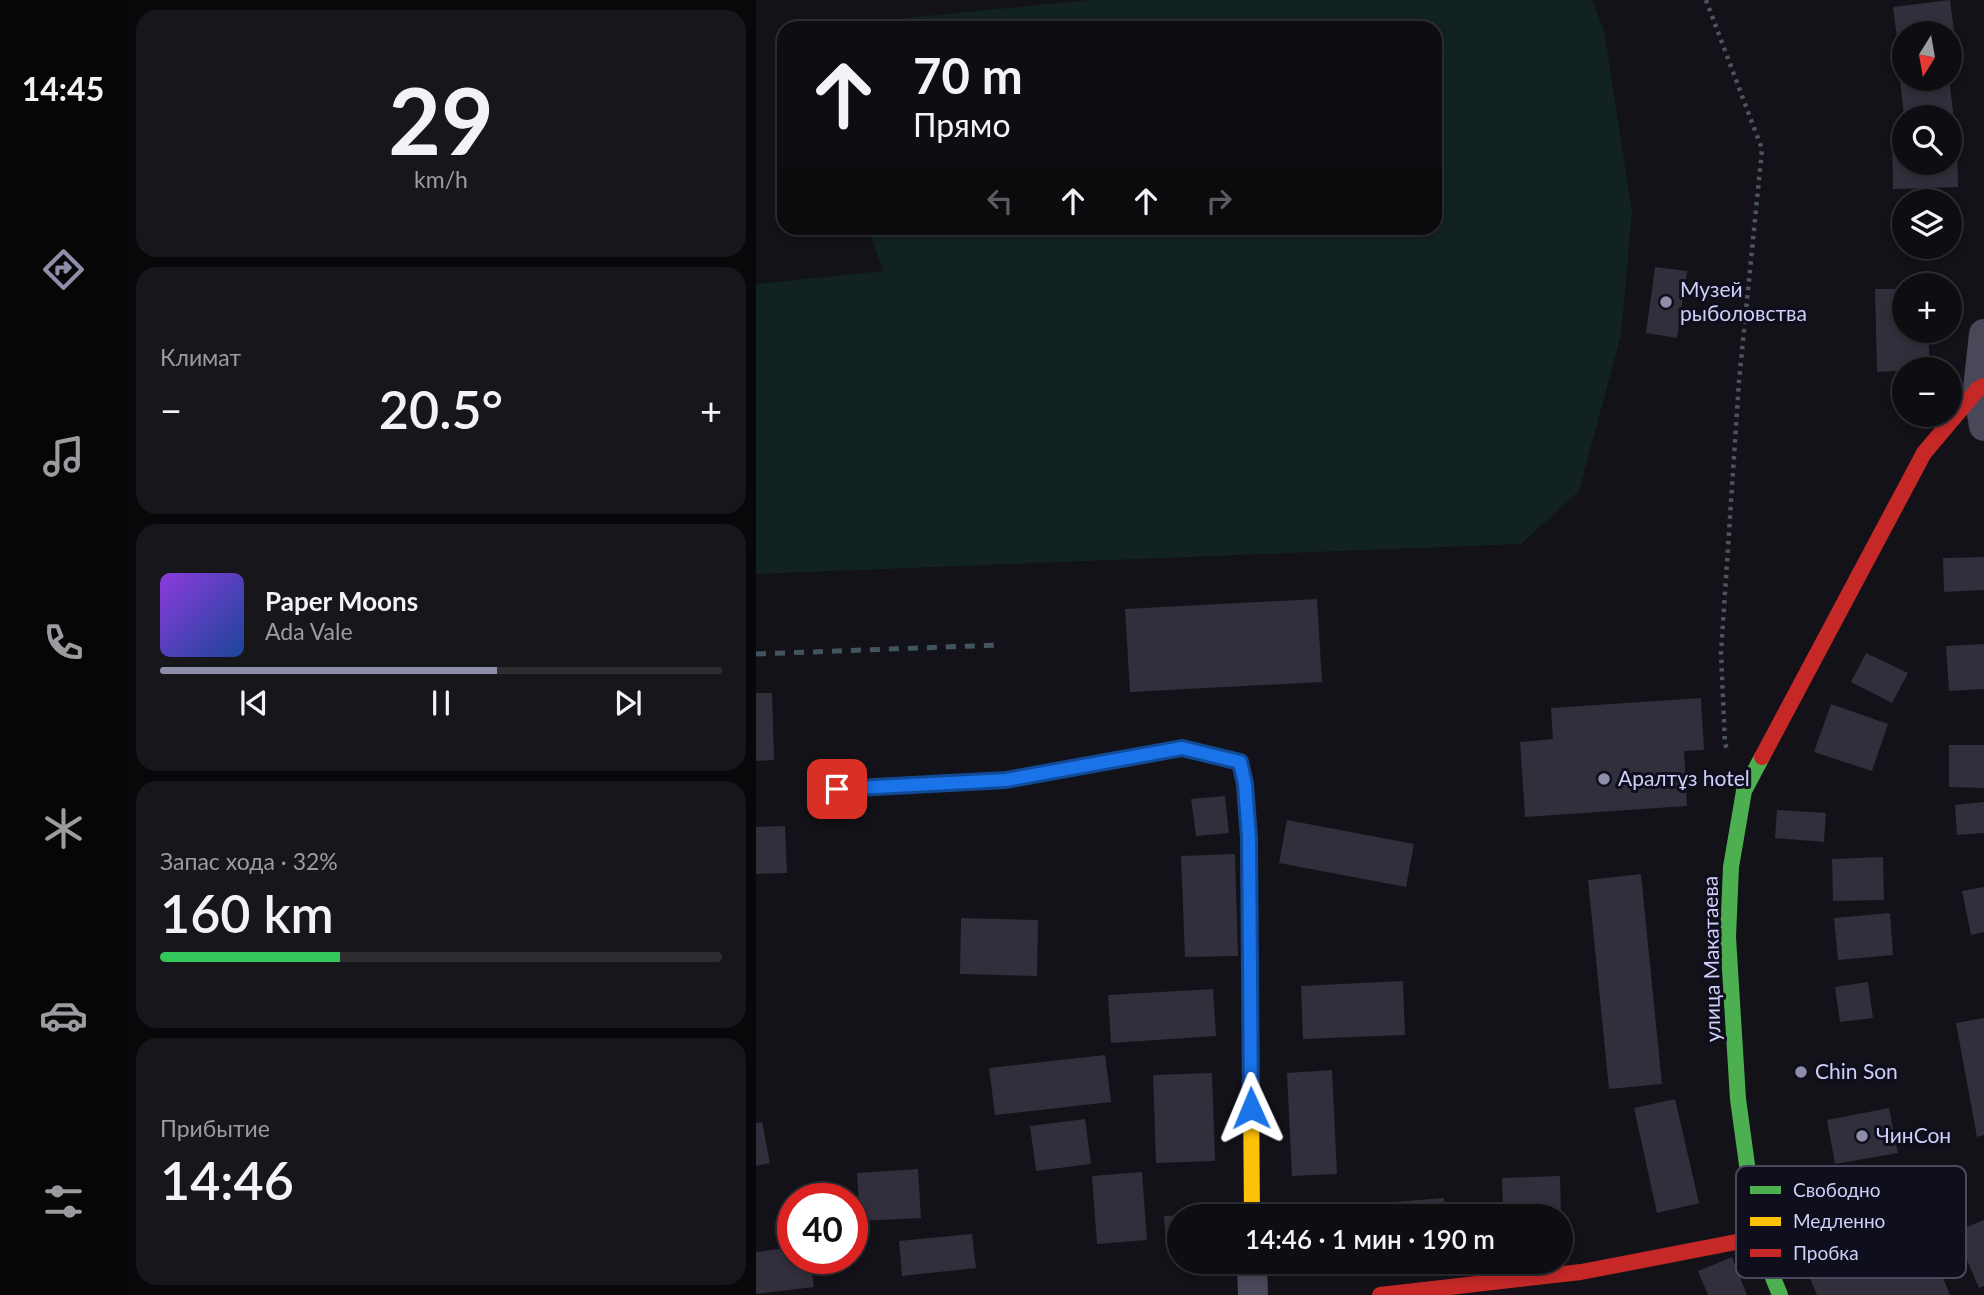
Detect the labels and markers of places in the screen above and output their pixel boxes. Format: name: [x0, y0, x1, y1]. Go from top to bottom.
place label: Музей рыболовства: [1680, 276, 1807, 325]
marker: Музей рыболовства: [1658, 294, 1674, 310]
pin: [807, 759, 867, 819]
place label: Аралтұз hotel: [1618, 765, 1750, 790]
marker: Аралтұз hotel: [1596, 771, 1612, 787]
place label: Chin Son: [1815, 1058, 1898, 1083]
marker: Chin Son: [1793, 1064, 1809, 1080]
place label: ЧинСон: [1876, 1122, 1951, 1147]
marker: ЧинСон: [1854, 1128, 1870, 1144]

